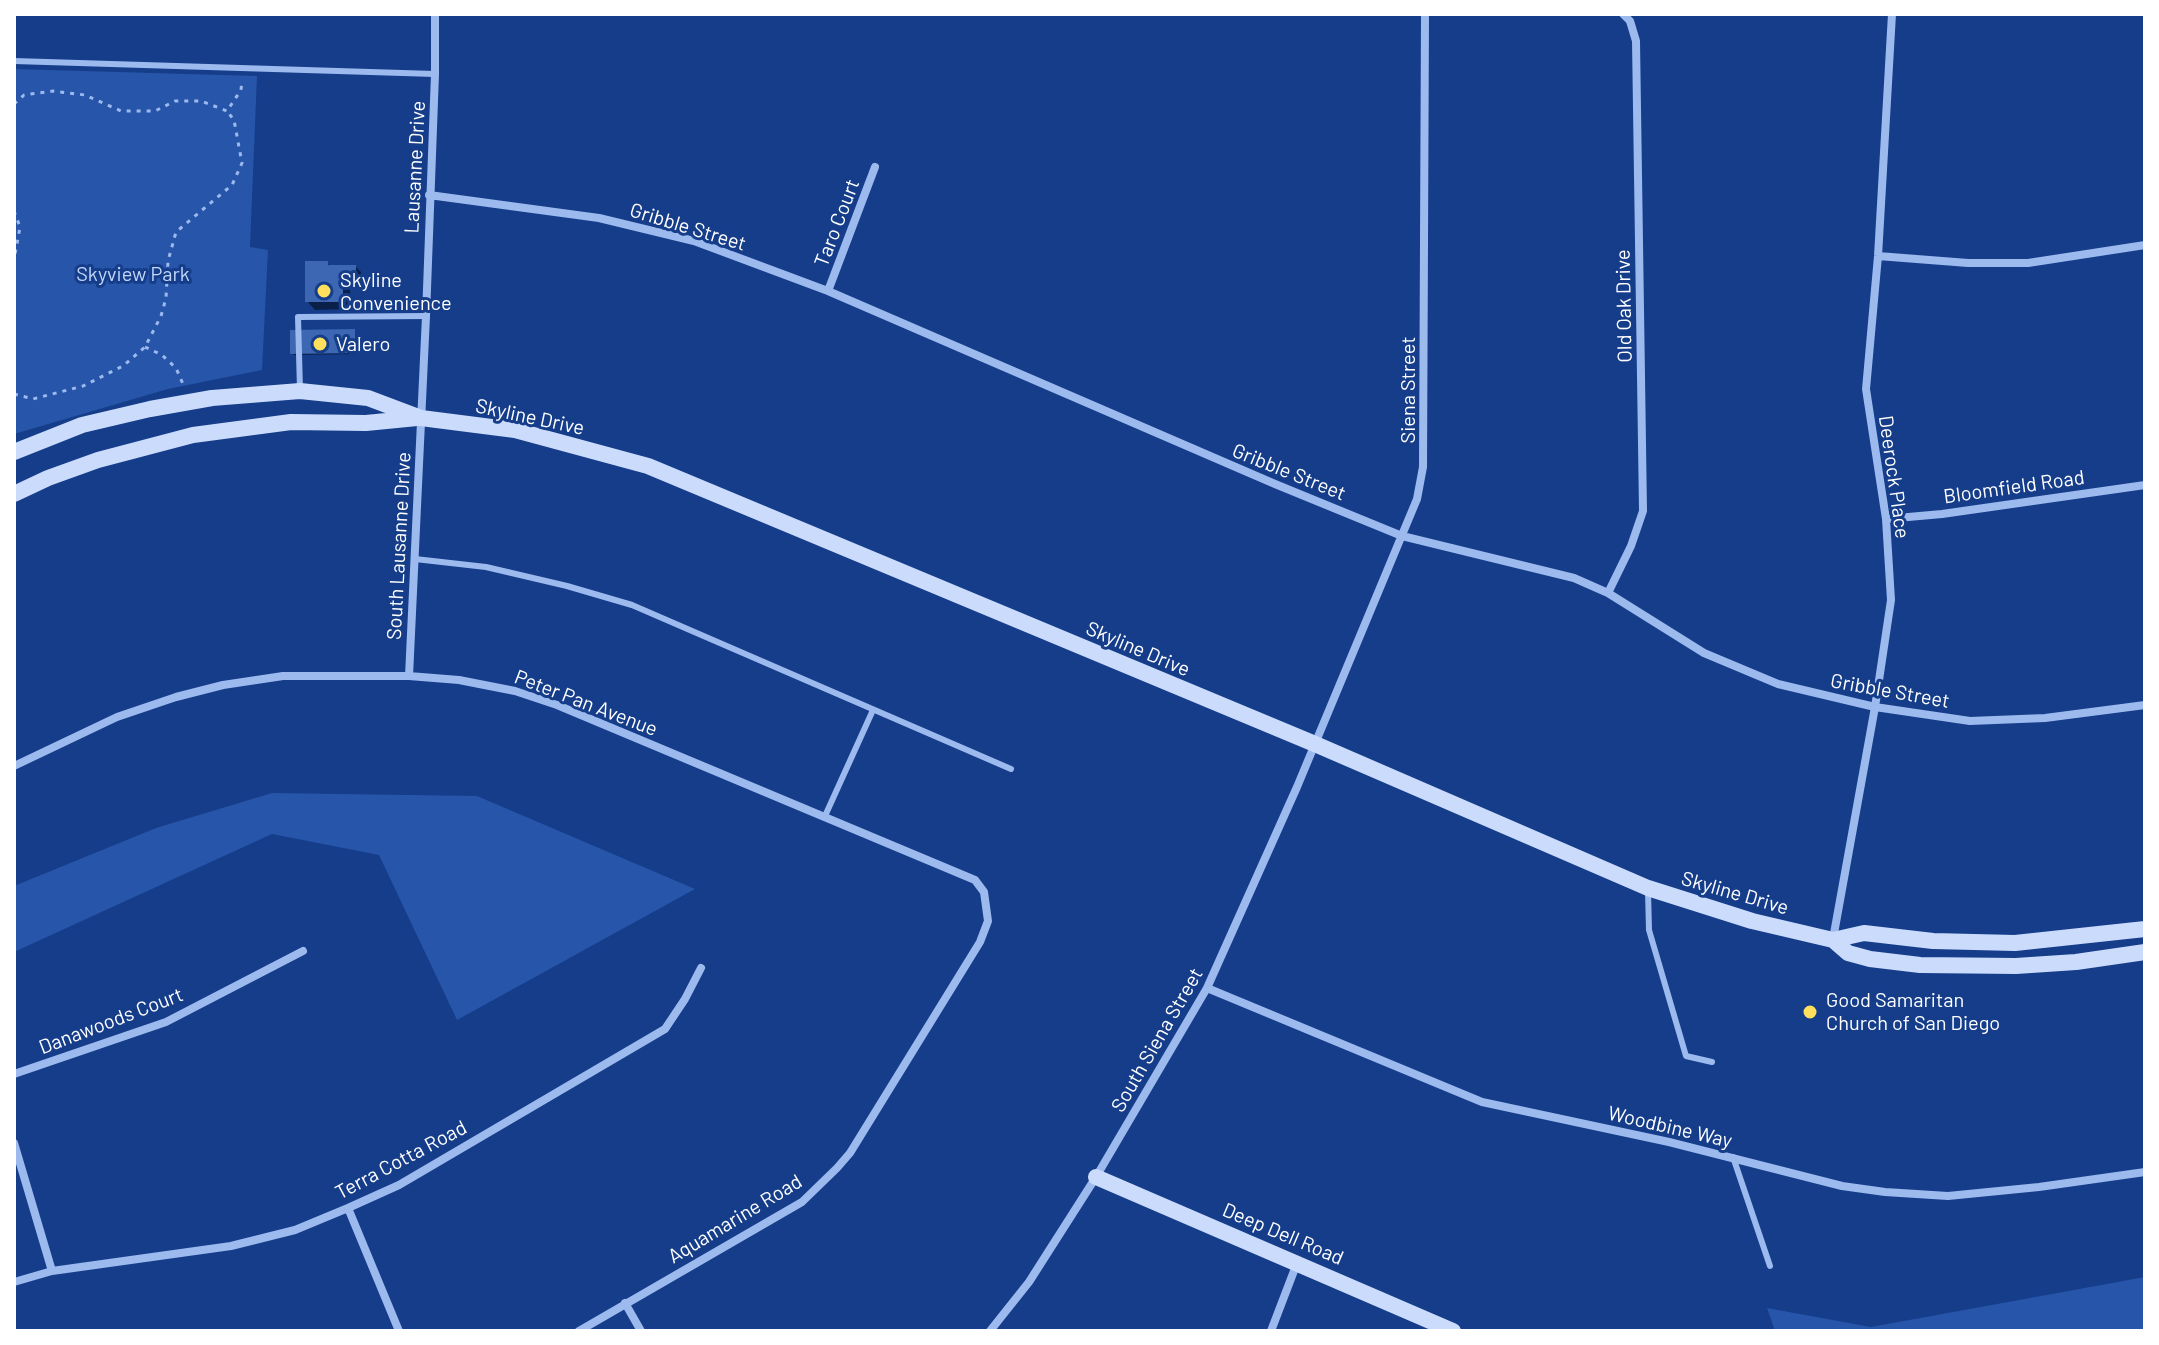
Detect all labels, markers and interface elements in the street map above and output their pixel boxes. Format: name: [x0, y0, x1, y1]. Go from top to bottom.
street label: Lausanne Drive: [400, 100, 430, 234]
street label: Taro Court: [809, 176, 865, 270]
street label: Gribble Street: [627, 198, 749, 256]
street label: Old Oak Drive: [1611, 249, 1637, 363]
park label: Skyview Park: [76, 262, 190, 286]
place label: Skyline Convenience: [340, 268, 452, 315]
marker: Skyline Convenience: [315, 282, 333, 300]
place label: Valero: [336, 332, 390, 356]
marker: Valero: [311, 335, 329, 353]
street label: Siena Street: [1396, 336, 1420, 444]
street label: Skyline Drive: [473, 394, 587, 440]
street label: Deerock Place: [1873, 414, 1915, 540]
street label: Gribble Street: [1229, 438, 1349, 506]
street label: South Lausanne Drive: [382, 451, 416, 641]
street label: Bloomfield Road: [1942, 465, 2086, 509]
street label: Skyline Drive: [1082, 616, 1194, 682]
street label: Peter Pan Avenue: [511, 665, 661, 741]
street label: Gribble Street: [1829, 669, 1951, 713]
street label: Skyline Drive: [1679, 866, 1791, 920]
street label: South Siena Street: [1106, 964, 1208, 1116]
street label: Danawoods Court: [36, 983, 186, 1059]
place label: Good Samaritan Church of San Diego: [1826, 988, 2000, 1035]
marker: Good Samaritan Church of San Diego: [1801, 1003, 1819, 1021]
street label: Woodbine Way: [1606, 1101, 1734, 1153]
street label: Terra Cotta Road: [331, 1115, 471, 1205]
street label: Aquamarine Road: [664, 1169, 806, 1269]
street label: Deep Dell Road: [1219, 1198, 1347, 1270]

